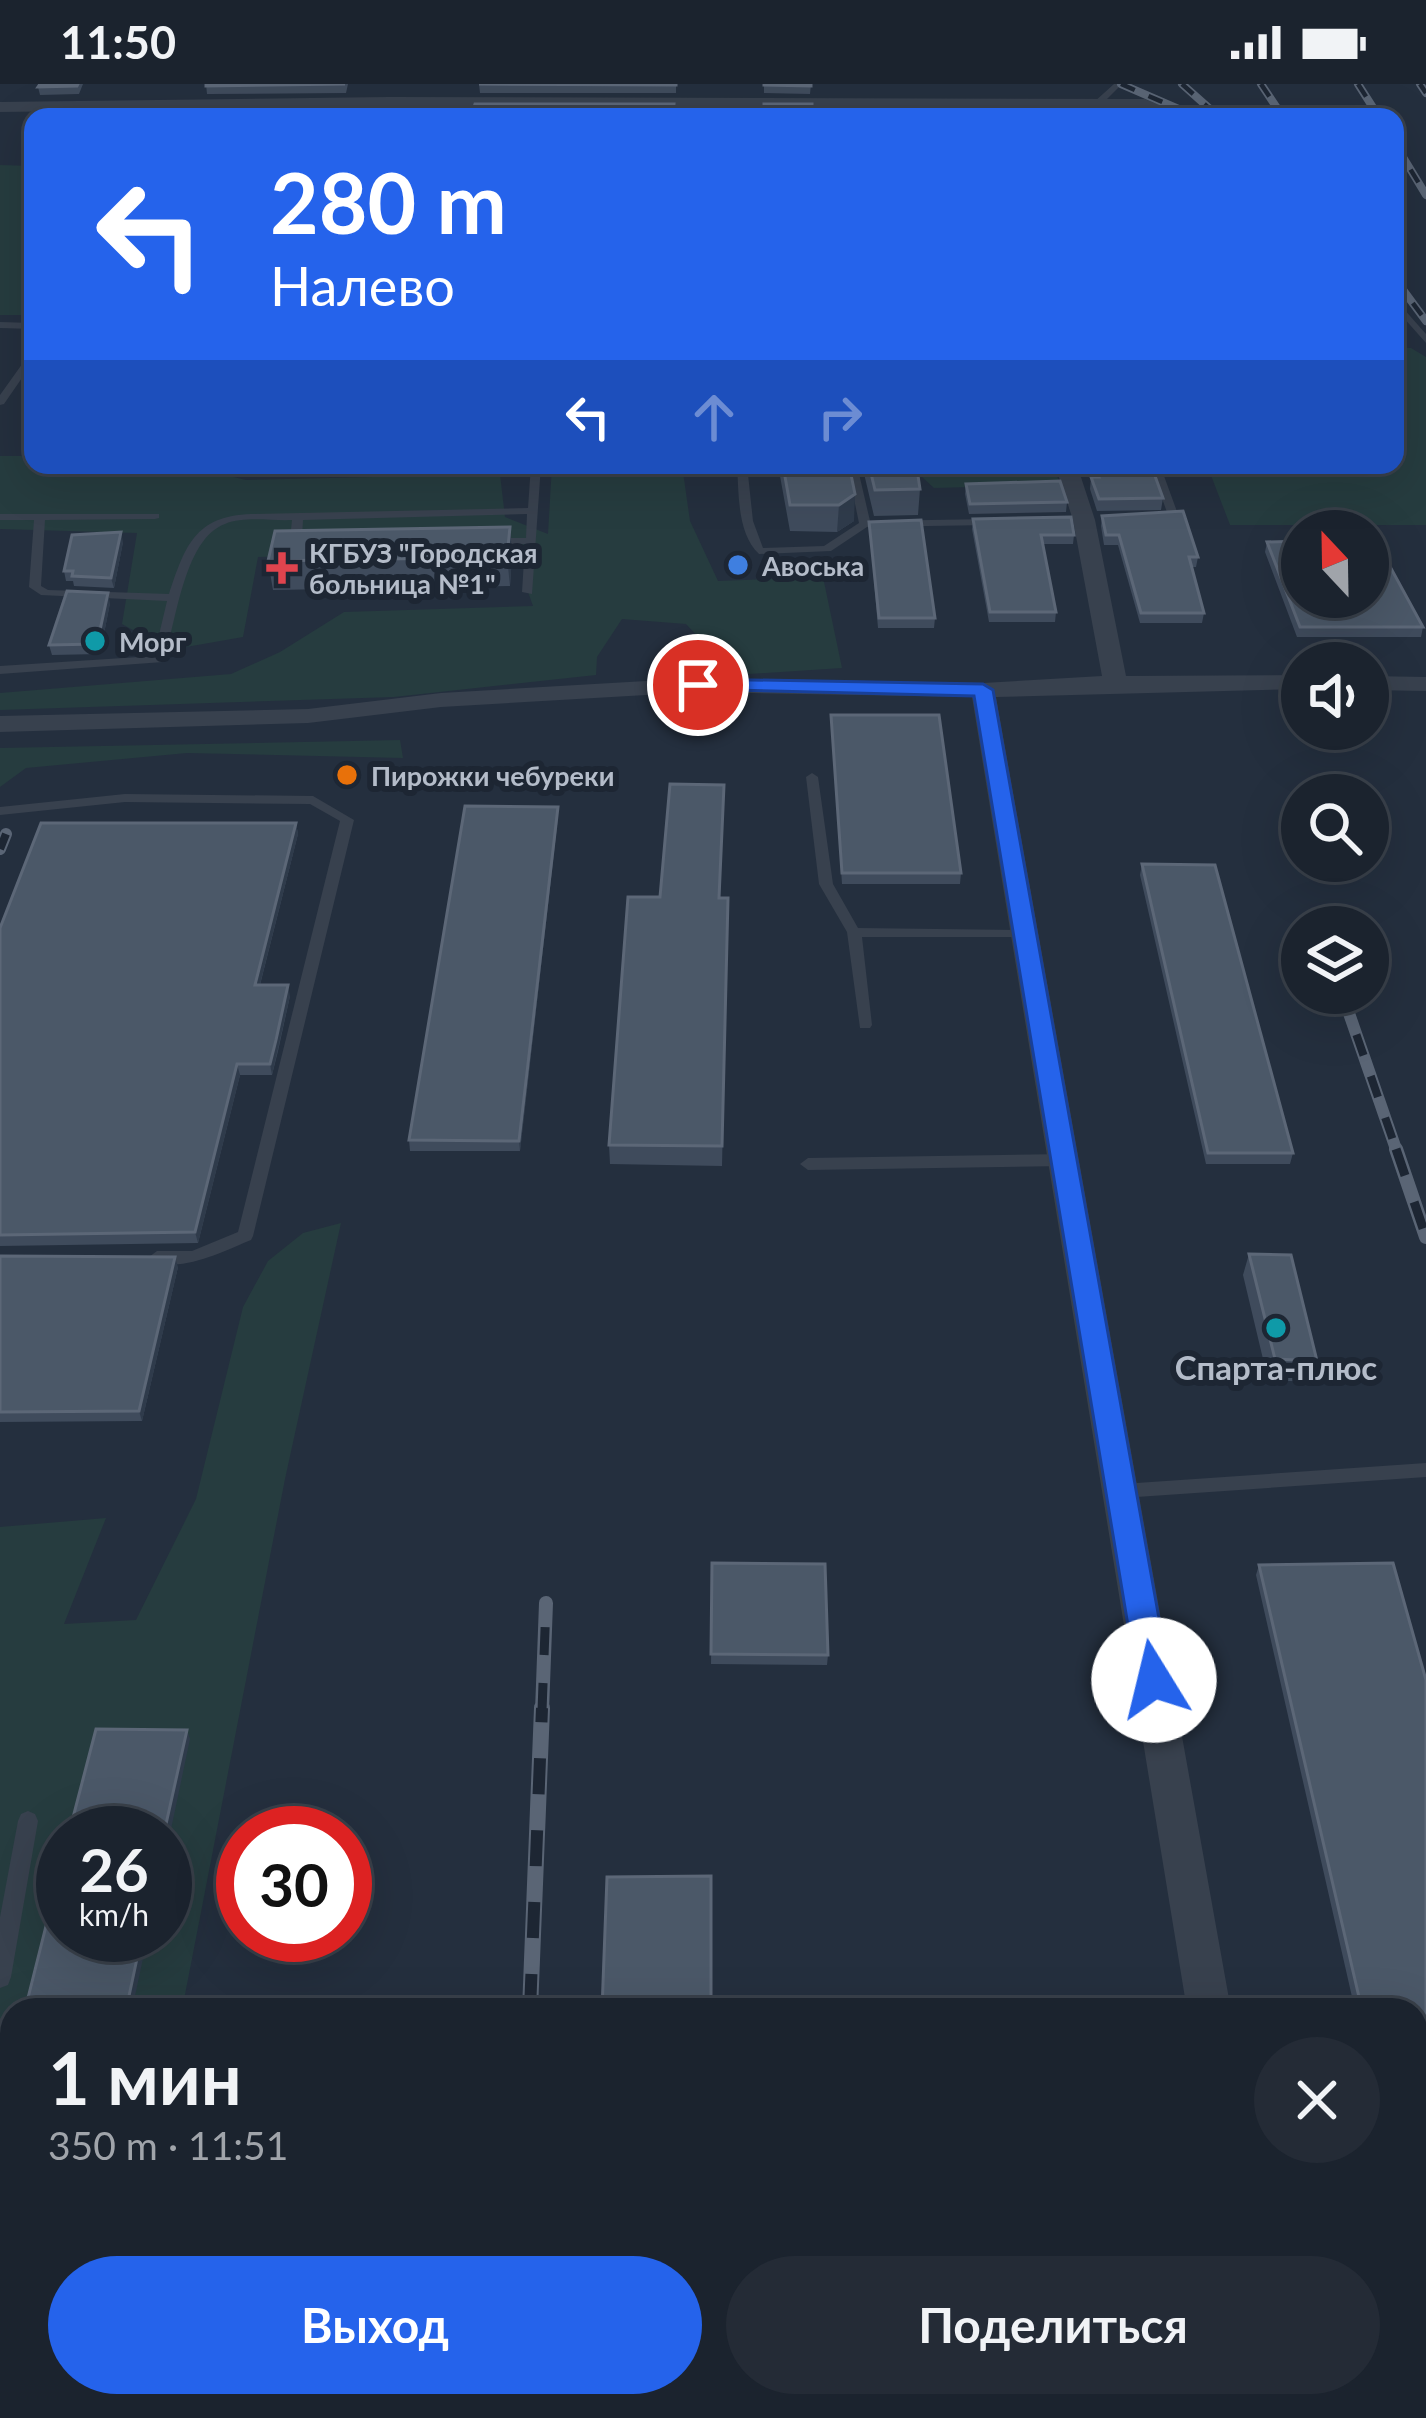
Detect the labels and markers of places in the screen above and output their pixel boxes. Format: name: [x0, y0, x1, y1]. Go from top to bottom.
place label: КГБУЗ "Городская больница №1": [309, 536, 537, 600]
place label: Авоська: [761, 549, 864, 582]
marker: КГБУЗ "Городская больница №1": [266, 552, 298, 584]
marker: Авоська: [725, 552, 751, 578]
place label: Морг: [119, 625, 187, 658]
marker: Морг: [82, 628, 108, 654]
pin: [647, 634, 749, 736]
place label: Пирожки чебуреки: [371, 759, 614, 792]
marker: Пирожки чебуреки: [334, 762, 360, 788]
marker: Спарта-плюс: [1263, 1315, 1289, 1341]
place label: Спарта-плюс: [1175, 1347, 1377, 1387]

